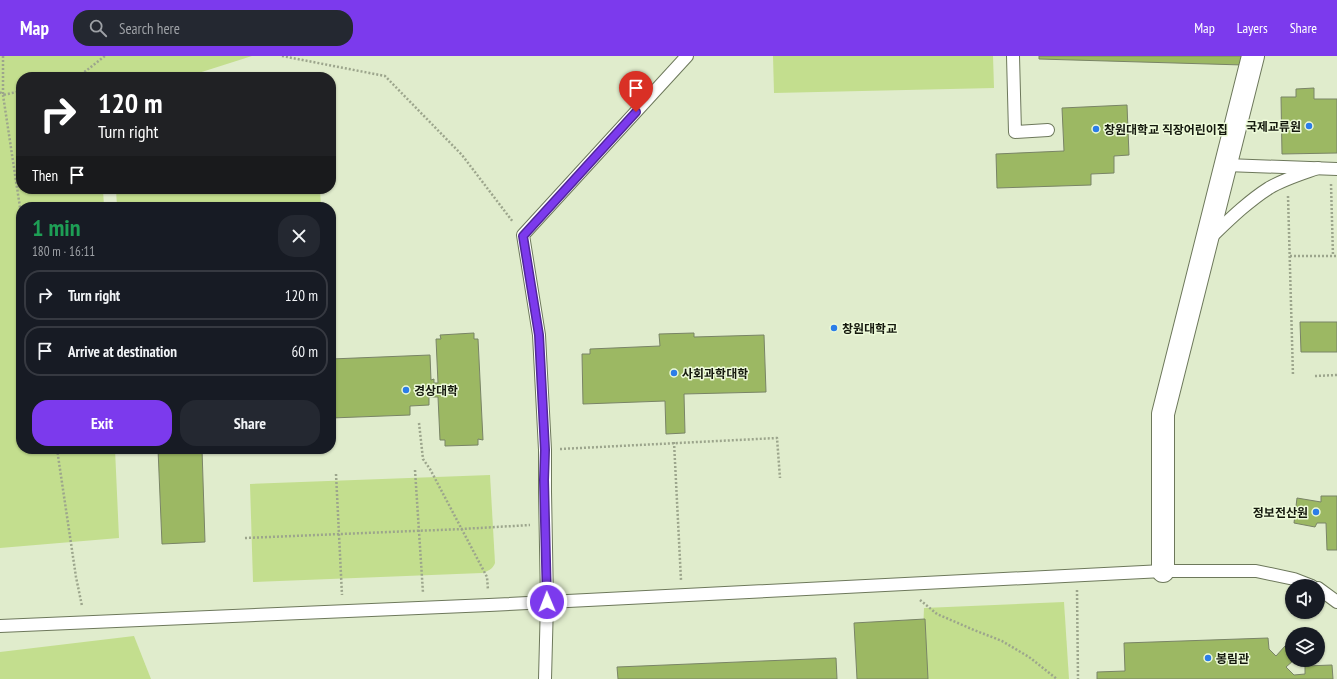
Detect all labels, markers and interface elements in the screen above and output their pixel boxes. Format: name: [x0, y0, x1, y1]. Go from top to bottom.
search box: [73, 10, 353, 46]
text: Map: [20, 16, 49, 40]
icon: search: [87, 17, 109, 39]
text: Search here: [119, 19, 180, 38]
text: Map: [1194, 19, 1215, 37]
text: Layers: [1237, 19, 1268, 37]
text: Share: [1290, 19, 1317, 37]
pin: [619, 71, 653, 112]
icon: arrive: [625, 77, 647, 99]
text: 120 m: [98, 84, 162, 121]
icon: right: [32, 88, 84, 140]
place label: 국제교류원: [1246, 119, 1301, 134]
text: Turn right: [98, 120, 158, 143]
marker: 국제교류원: [1304, 121, 1314, 131]
place label: 창원대학교 직장어린이집: [1104, 122, 1228, 137]
marker: 창원대학교 직장어린이집: [1091, 124, 1101, 134]
icon: arrive: [66, 164, 88, 186]
text: Then: [32, 166, 58, 185]
text: 1 min: [32, 212, 80, 243]
button: close: [278, 215, 320, 257]
text: 180 m · 16:11: [32, 243, 95, 260]
icon: right: [34, 284, 56, 306]
text: Turn right: [68, 286, 120, 305]
text: 120 m: [285, 286, 318, 305]
place label: 창원대학교: [842, 321, 897, 336]
marker: 창원대학교: [829, 323, 839, 333]
icon: arrive: [34, 340, 56, 362]
text: Arrive at destination: [68, 342, 177, 361]
text: 60 m: [292, 342, 318, 361]
place label: 사회과학대학: [682, 366, 748, 381]
marker: 사회과학대학: [669, 368, 679, 378]
place label: 경상대학: [414, 383, 458, 398]
marker: 경상대학: [401, 385, 411, 395]
button: Exit: [32, 400, 172, 446]
button: Share: [180, 400, 320, 446]
place label: 정보전산원: [1253, 505, 1308, 520]
marker: 정보전산원: [1311, 507, 1321, 517]
map controls: [1285, 579, 1325, 667]
button: sound: [1285, 579, 1325, 619]
position arrow: [526, 581, 568, 623]
button: layers: [1285, 627, 1325, 667]
place label: 봉림관: [1216, 651, 1249, 666]
marker: 봉림관: [1203, 653, 1213, 663]

